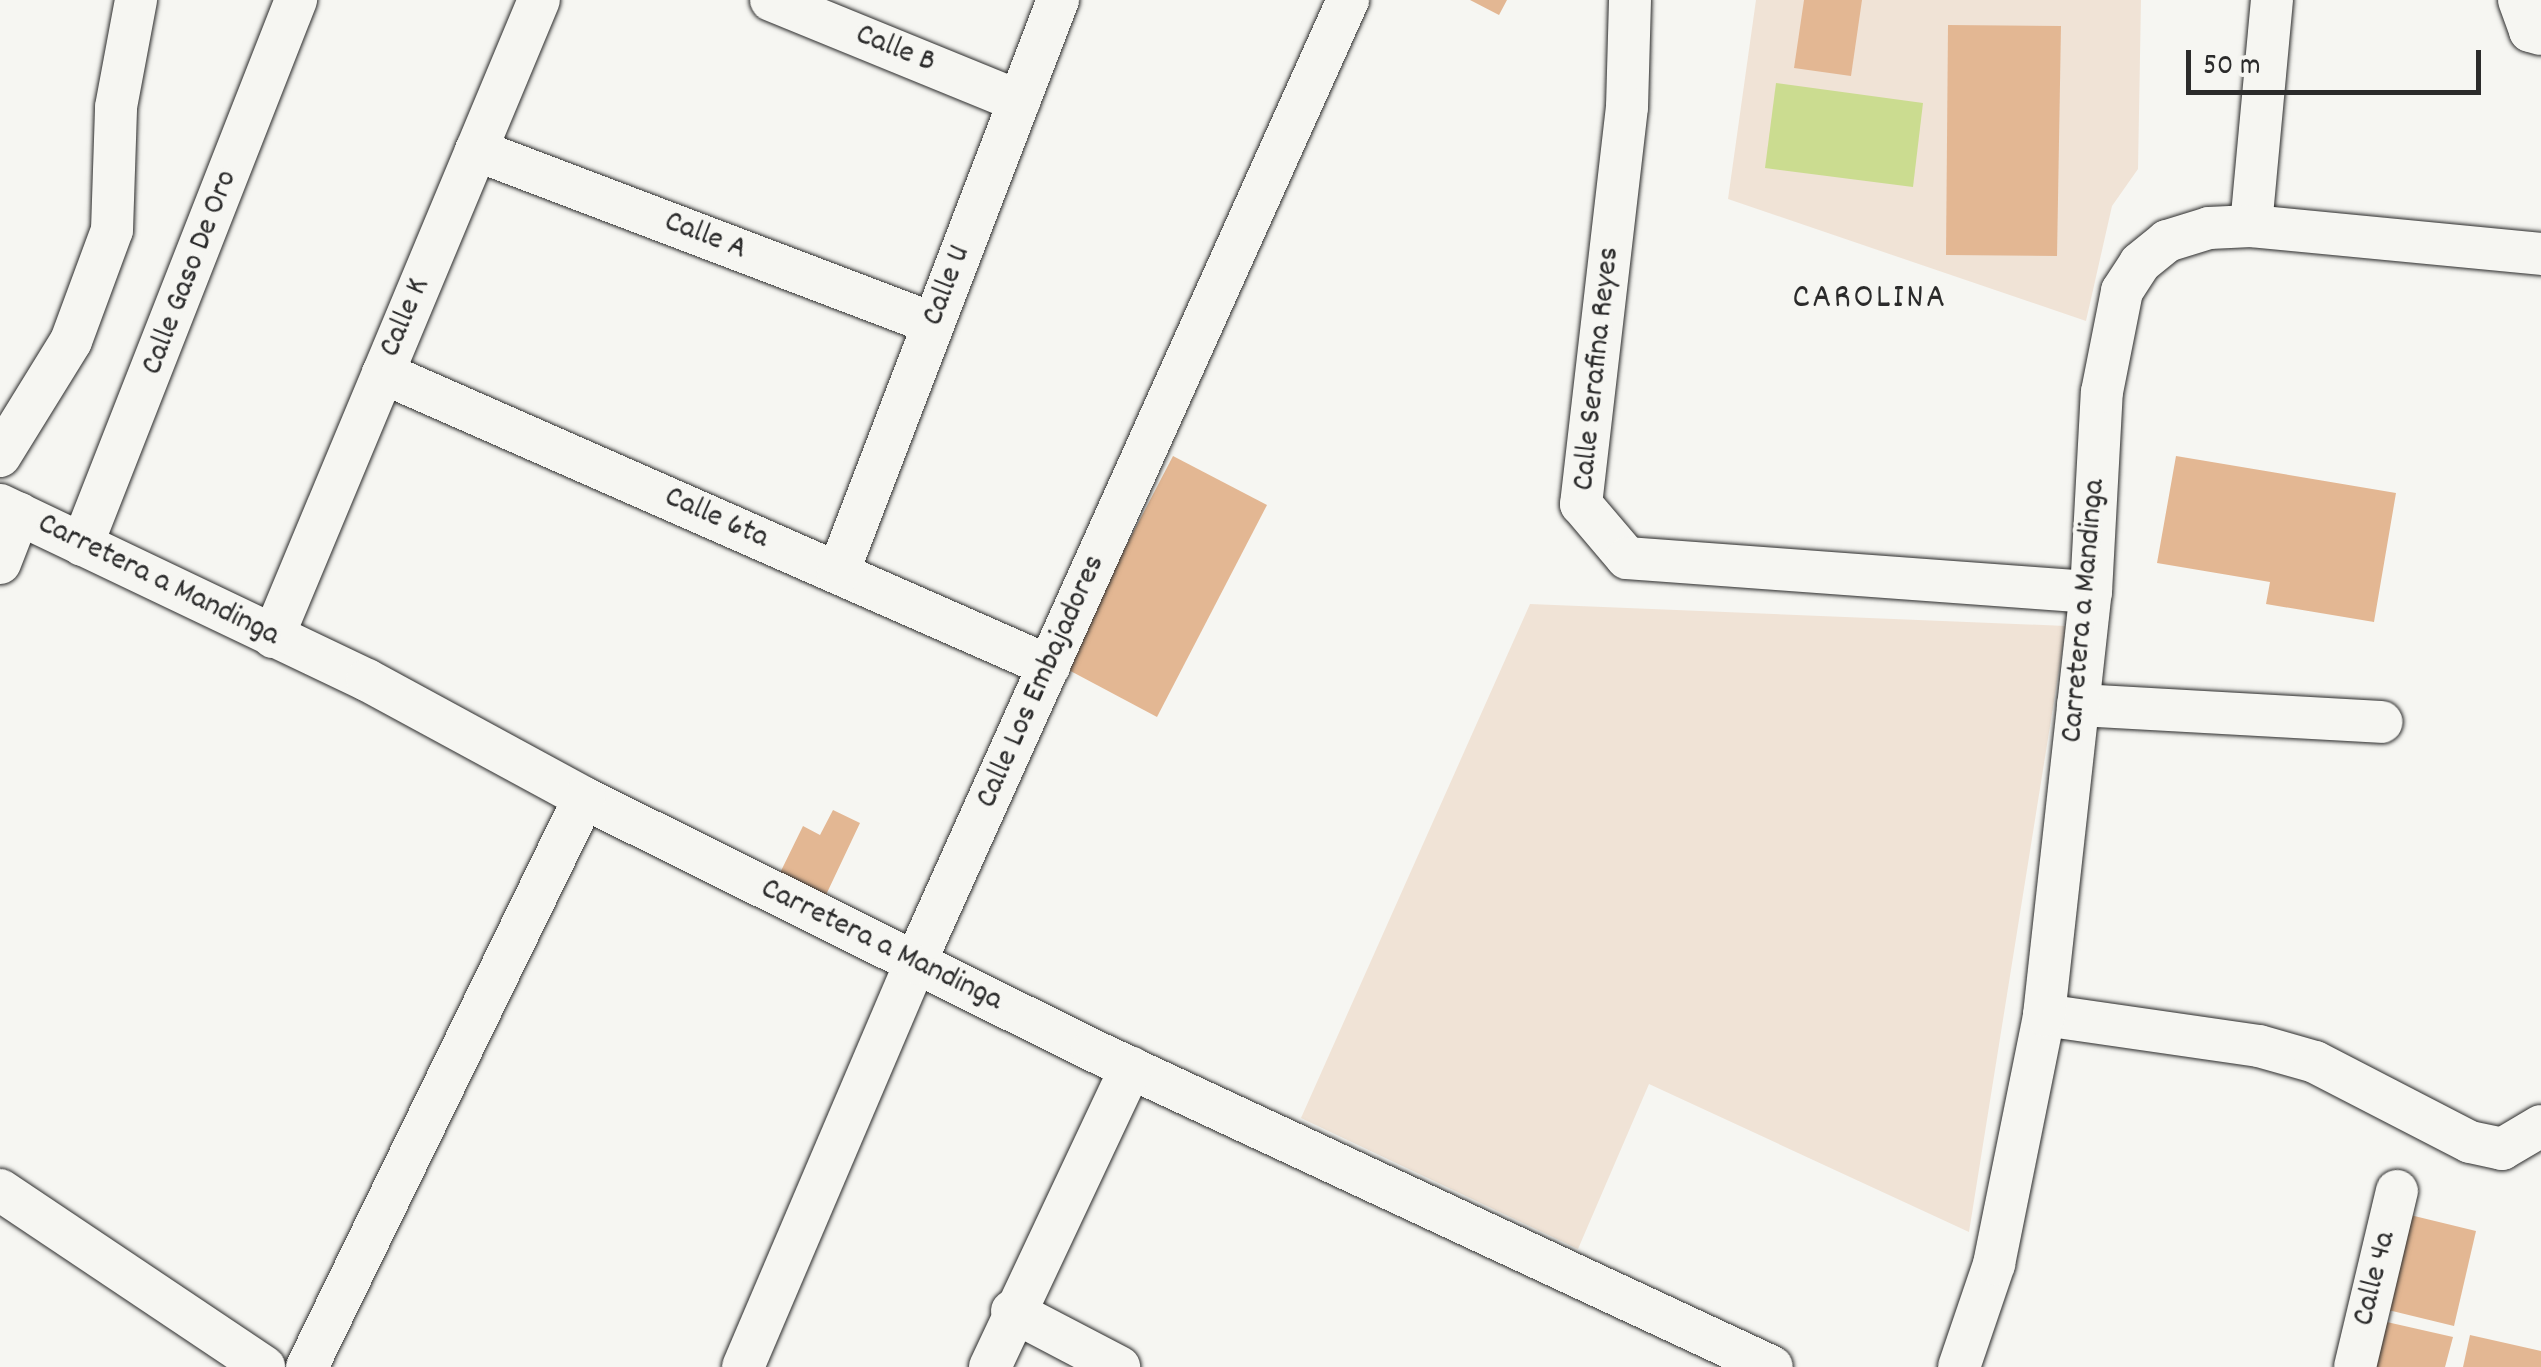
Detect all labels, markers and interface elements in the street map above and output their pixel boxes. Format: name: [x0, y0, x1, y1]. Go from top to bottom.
street label: Calle B: [850, 17, 940, 83]
scale bar: [2191, 30, 2486, 92]
text: 50 m: [2203, 46, 2261, 89]
street label: Calle Gaso De Oro: [134, 165, 248, 381]
street label: Calle A: [658, 204, 752, 270]
street label: Calle U: [915, 240, 981, 332]
street label: Calle Serafina Reyes: [1566, 245, 1630, 493]
street label: Calle K: [372, 273, 440, 363]
district label: CAROLINA: [1792, 278, 1948, 320]
street label: Carretera a Mandinga: [2054, 478, 2116, 744]
street label: Calle 6ta: [658, 479, 774, 559]
street label: Carretera a Mandinga: [31, 506, 285, 656]
street label: Calle Los Embajadores: [969, 549, 1115, 815]
street label: Carretera a Mandinga: [754, 871, 1008, 1021]
street label: Calle 4a: [2346, 1228, 2406, 1330]

